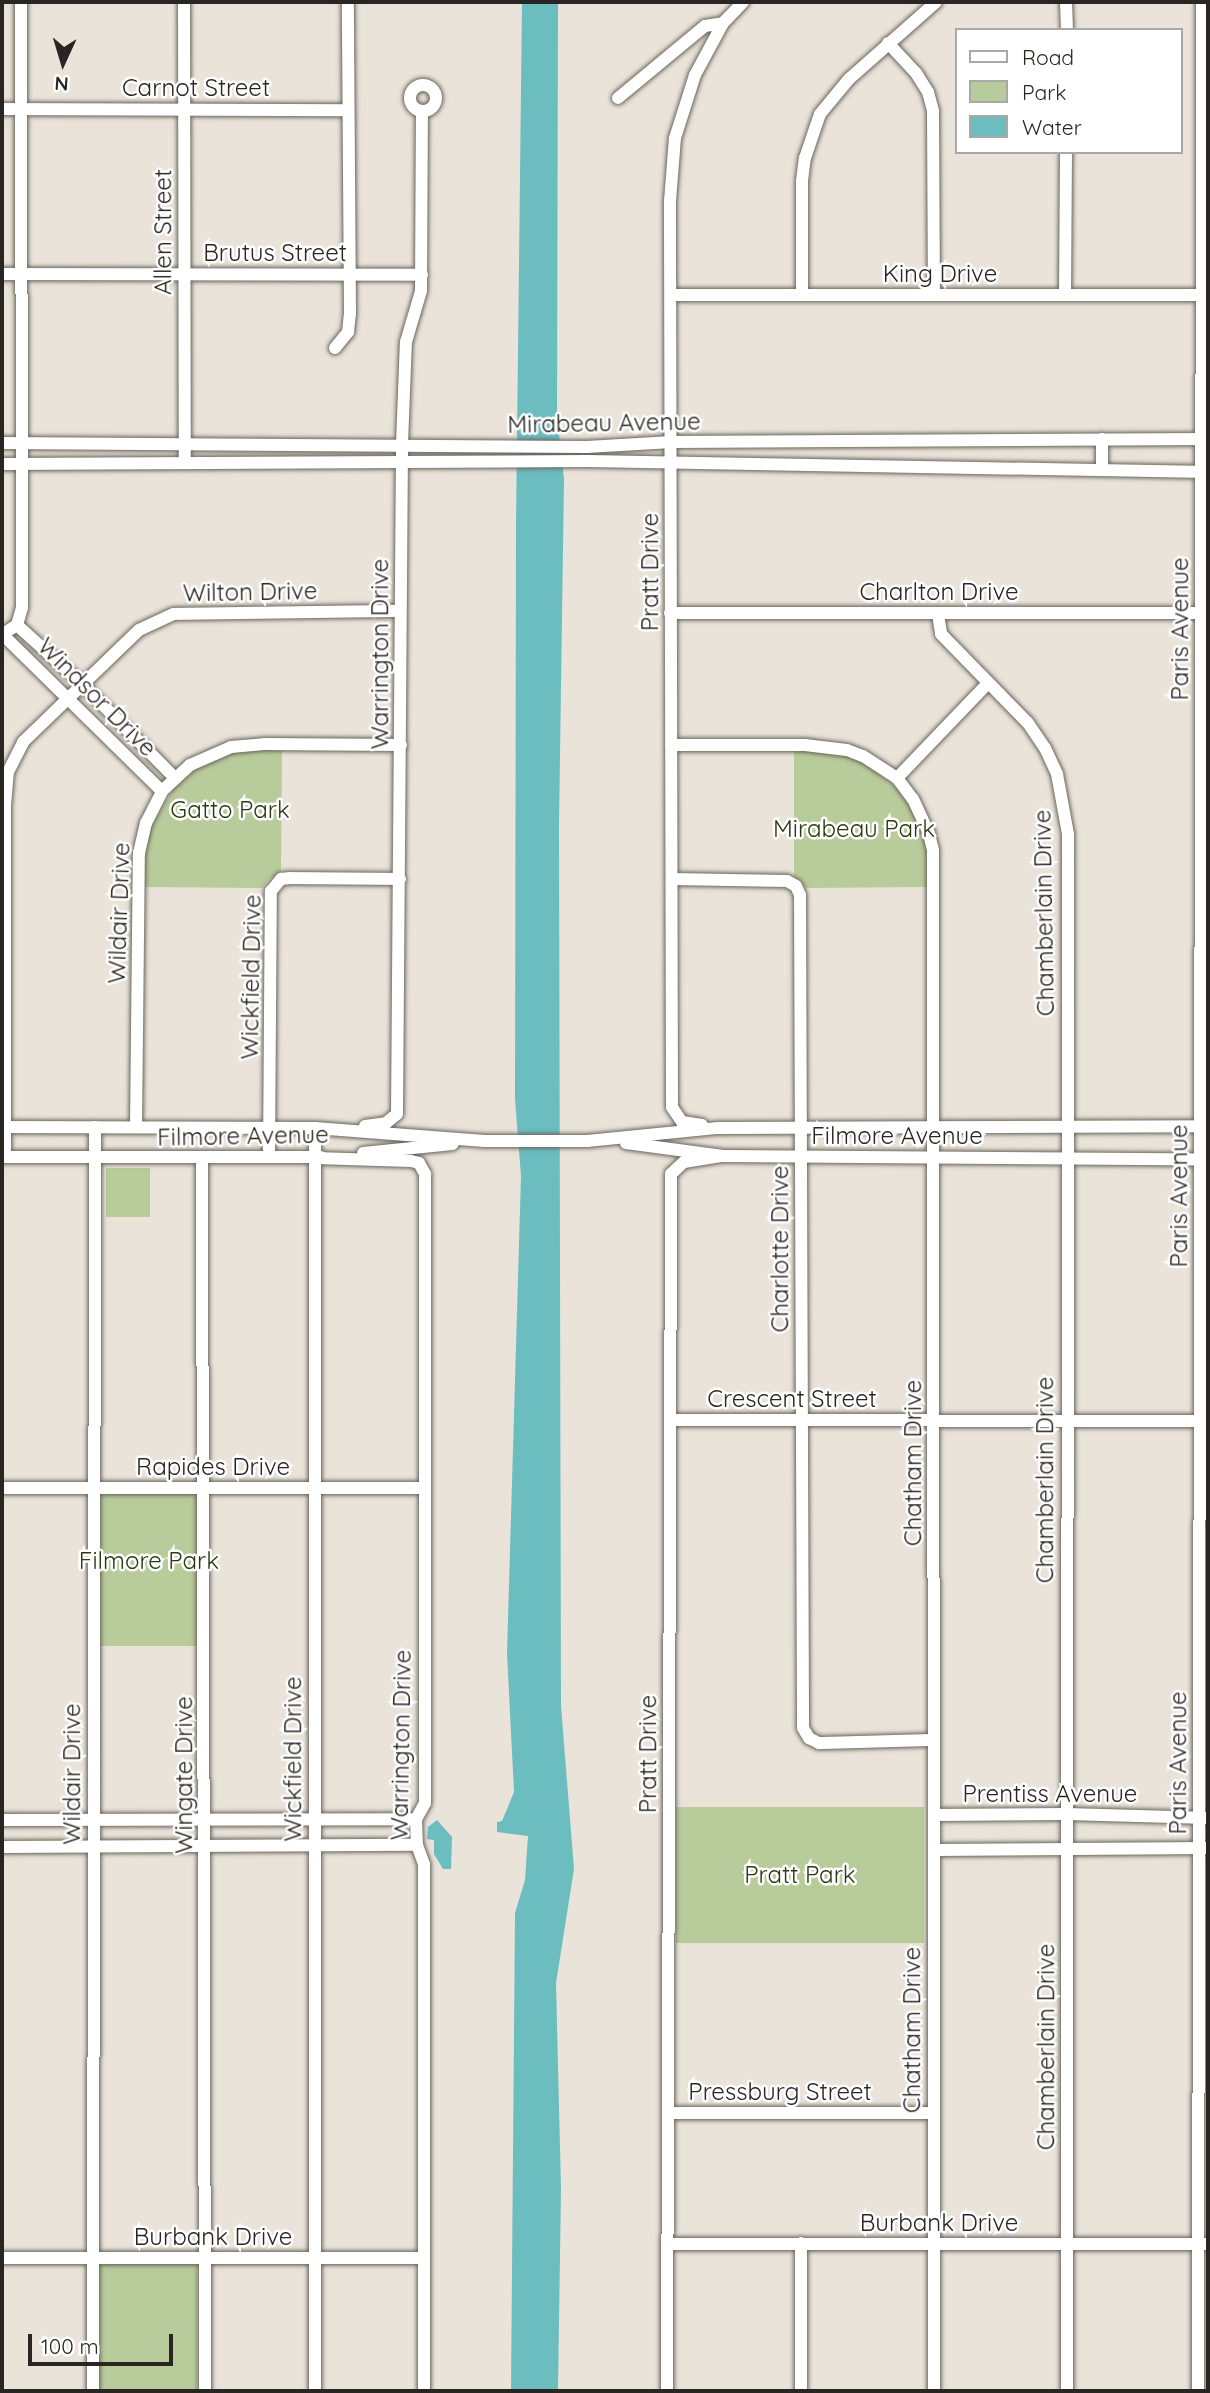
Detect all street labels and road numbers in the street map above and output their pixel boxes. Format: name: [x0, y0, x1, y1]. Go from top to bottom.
street label: Carnot Street: [122, 74, 270, 102]
street label: Allen Street: [149, 169, 177, 295]
street label: Brutus Street: [203, 239, 347, 267]
street label: King Drive: [883, 260, 997, 288]
street label: Mirabeau Avenue: [507, 407, 701, 439]
street label: Pratt Drive: [636, 513, 664, 631]
street label: Paris Avenue: [1166, 558, 1194, 700]
street label: Warrington Drive: [366, 559, 394, 749]
street label: Wilton Drive: [183, 576, 317, 608]
street label: Charlton Drive: [859, 578, 1019, 606]
street label: Windsor Drive: [32, 632, 162, 762]
street label: Chamberlain Drive: [1028, 810, 1060, 1016]
street label: Wildair Drive: [102, 842, 136, 984]
street label: Wickfield Drive: [235, 894, 267, 1060]
street label: Filmore Avenue: [157, 1120, 329, 1152]
street label: Filmore Avenue: [811, 1122, 983, 1150]
street label: Paris Avenue: [1165, 1125, 1193, 1267]
street label: Charlotte Drive: [766, 1166, 794, 1332]
street label: Chamberlain Drive: [1031, 1377, 1059, 1583]
street label: Chatham Drive: [899, 1380, 927, 1546]
street label: Crescent Street: [707, 1385, 877, 1413]
street label: Rapides Drive: [136, 1453, 290, 1481]
street label: Warrington Drive: [385, 1649, 417, 1841]
street label: Wickfield Drive: [279, 1676, 307, 1842]
street label: Paris Avenue: [1164, 1692, 1192, 1834]
street label: Pratt Drive: [634, 1695, 662, 1813]
street label: Wingate Drive: [170, 1696, 198, 1854]
street label: Wildair Drive: [58, 1703, 86, 1845]
street label: Prentiss Avenue: [963, 1780, 1137, 1808]
street label: Chamberlain Drive: [1032, 1944, 1060, 2150]
street label: Chatham Drive: [898, 1947, 926, 2113]
street label: Pressburg Street: [688, 2078, 872, 2106]
street label: Burbank Drive: [860, 2209, 1018, 2237]
street label: Burbank Drive: [134, 2223, 292, 2251]

